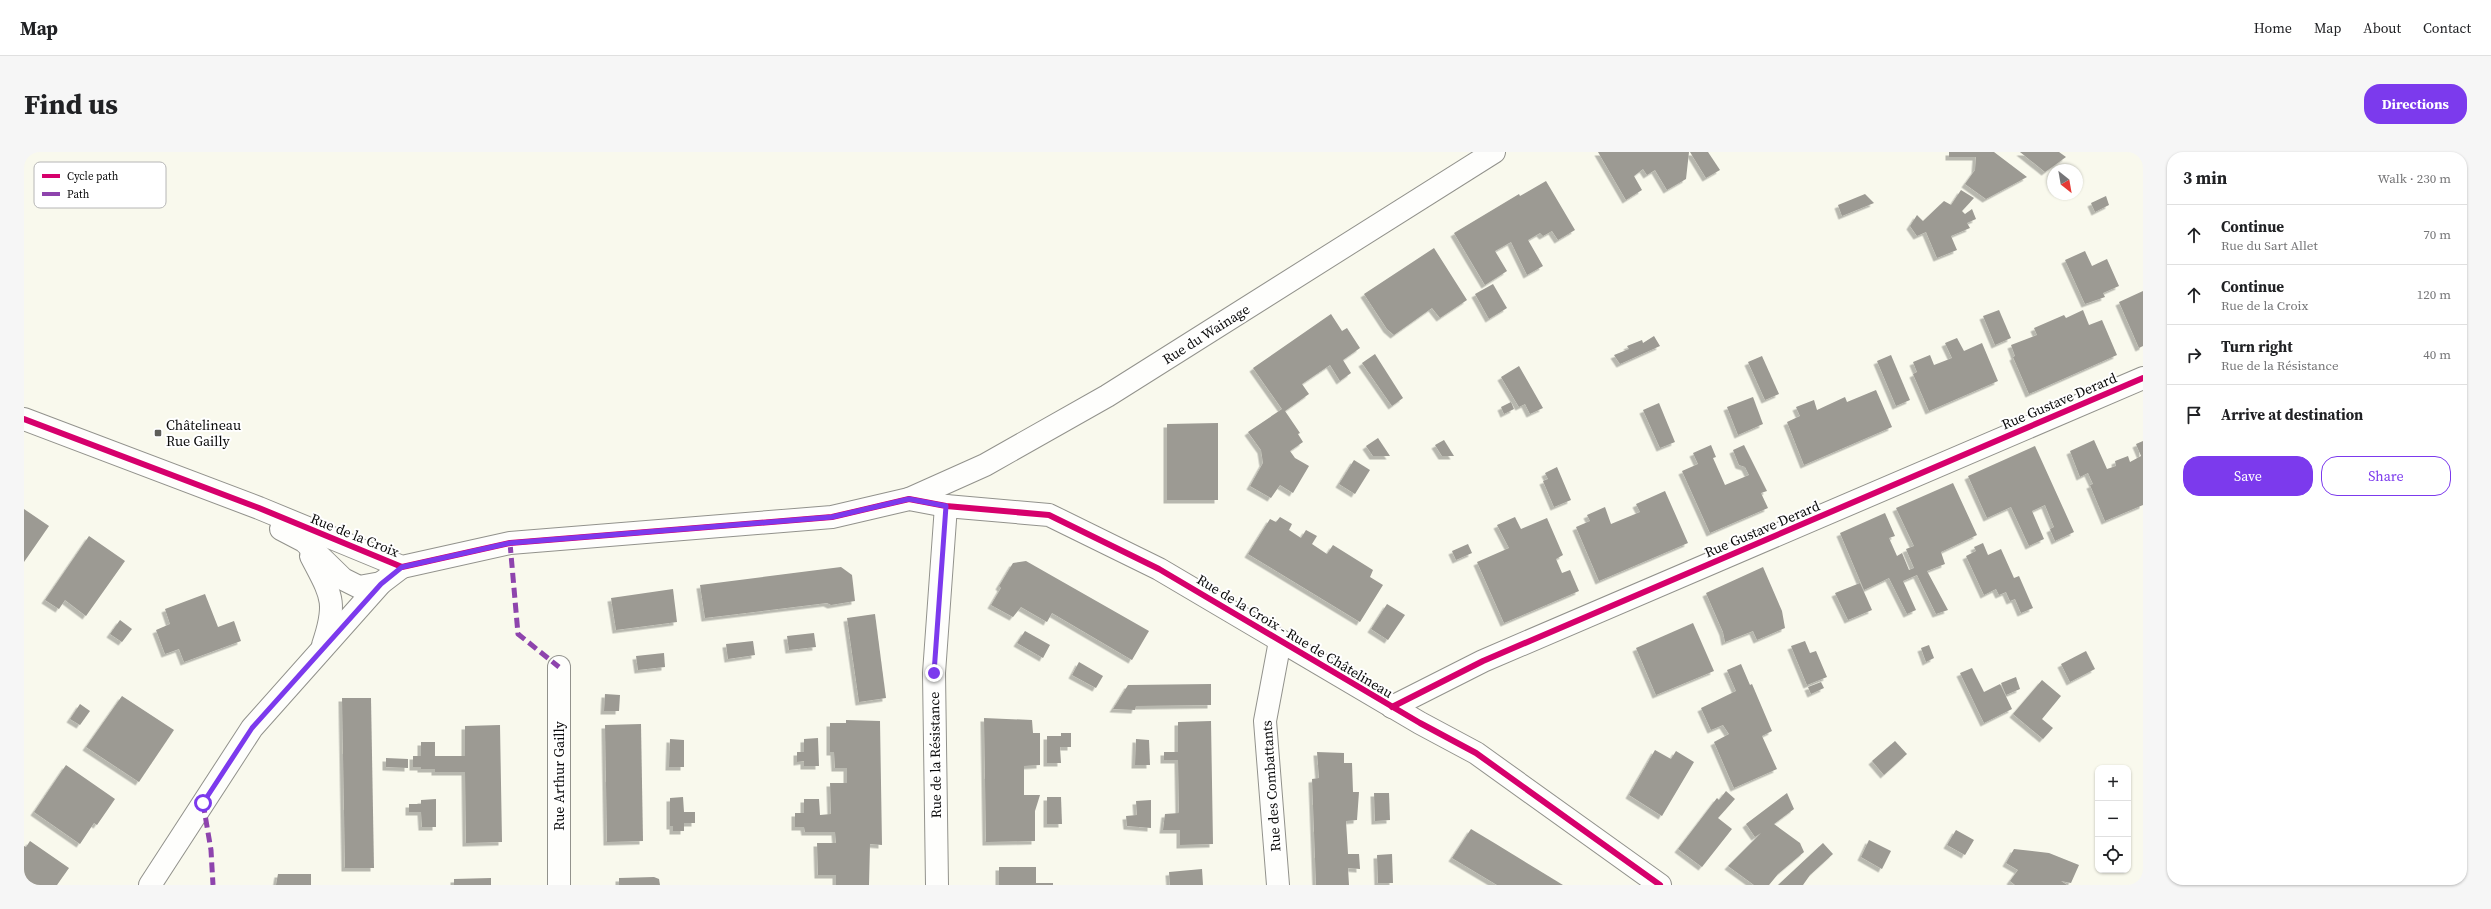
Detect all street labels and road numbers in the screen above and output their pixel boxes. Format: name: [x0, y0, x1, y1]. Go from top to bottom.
street label: Rue du Wainage: [1158, 299, 1254, 369]
street label: Rue Gustave Derard: [1998, 368, 2120, 434]
street label: Rue Gustave Derard: [1701, 496, 1823, 562]
street label: Rue de la Croix: [308, 508, 403, 562]
street label: Rue de la Croix - Rue de Châtelineau: [1193, 569, 1397, 703]
street label: Rue de la Résistance: [924, 692, 946, 818]
street label: Rue des Combattants: [1256, 720, 1286, 852]
street label: Rue Arthur Gailly: [549, 721, 569, 831]

